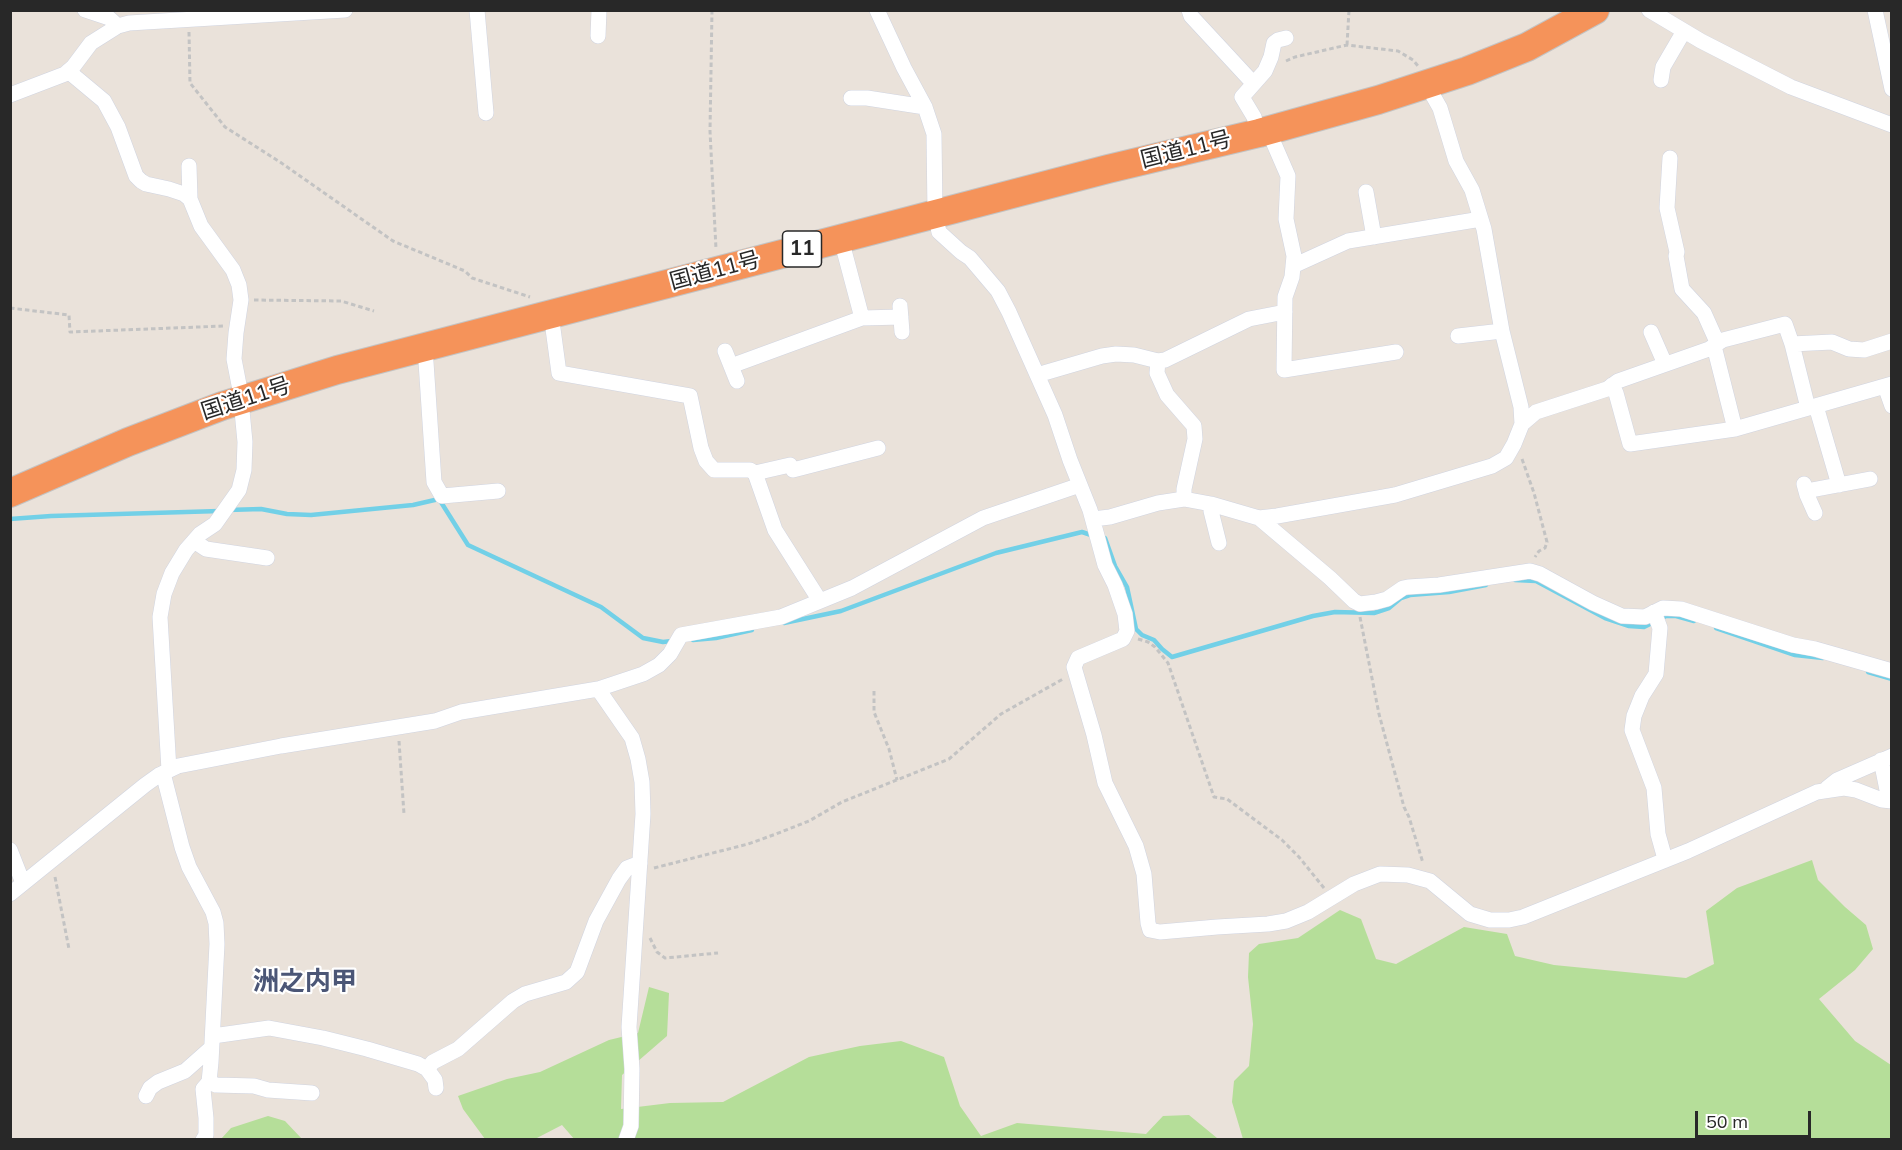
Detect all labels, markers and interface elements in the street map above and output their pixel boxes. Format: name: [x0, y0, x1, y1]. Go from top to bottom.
street label: 国道11号: [1138, 126, 1234, 174]
road number: 11: [782, 231, 822, 267]
street label: 国道11号: [667, 246, 763, 296]
street label: 国道11号: [198, 372, 294, 426]
district label: 洲之内甲: [253, 966, 357, 998]
scale bar: [1698, 1099, 1814, 1137]
text: 50 m: [1706, 1110, 1748, 1133]

